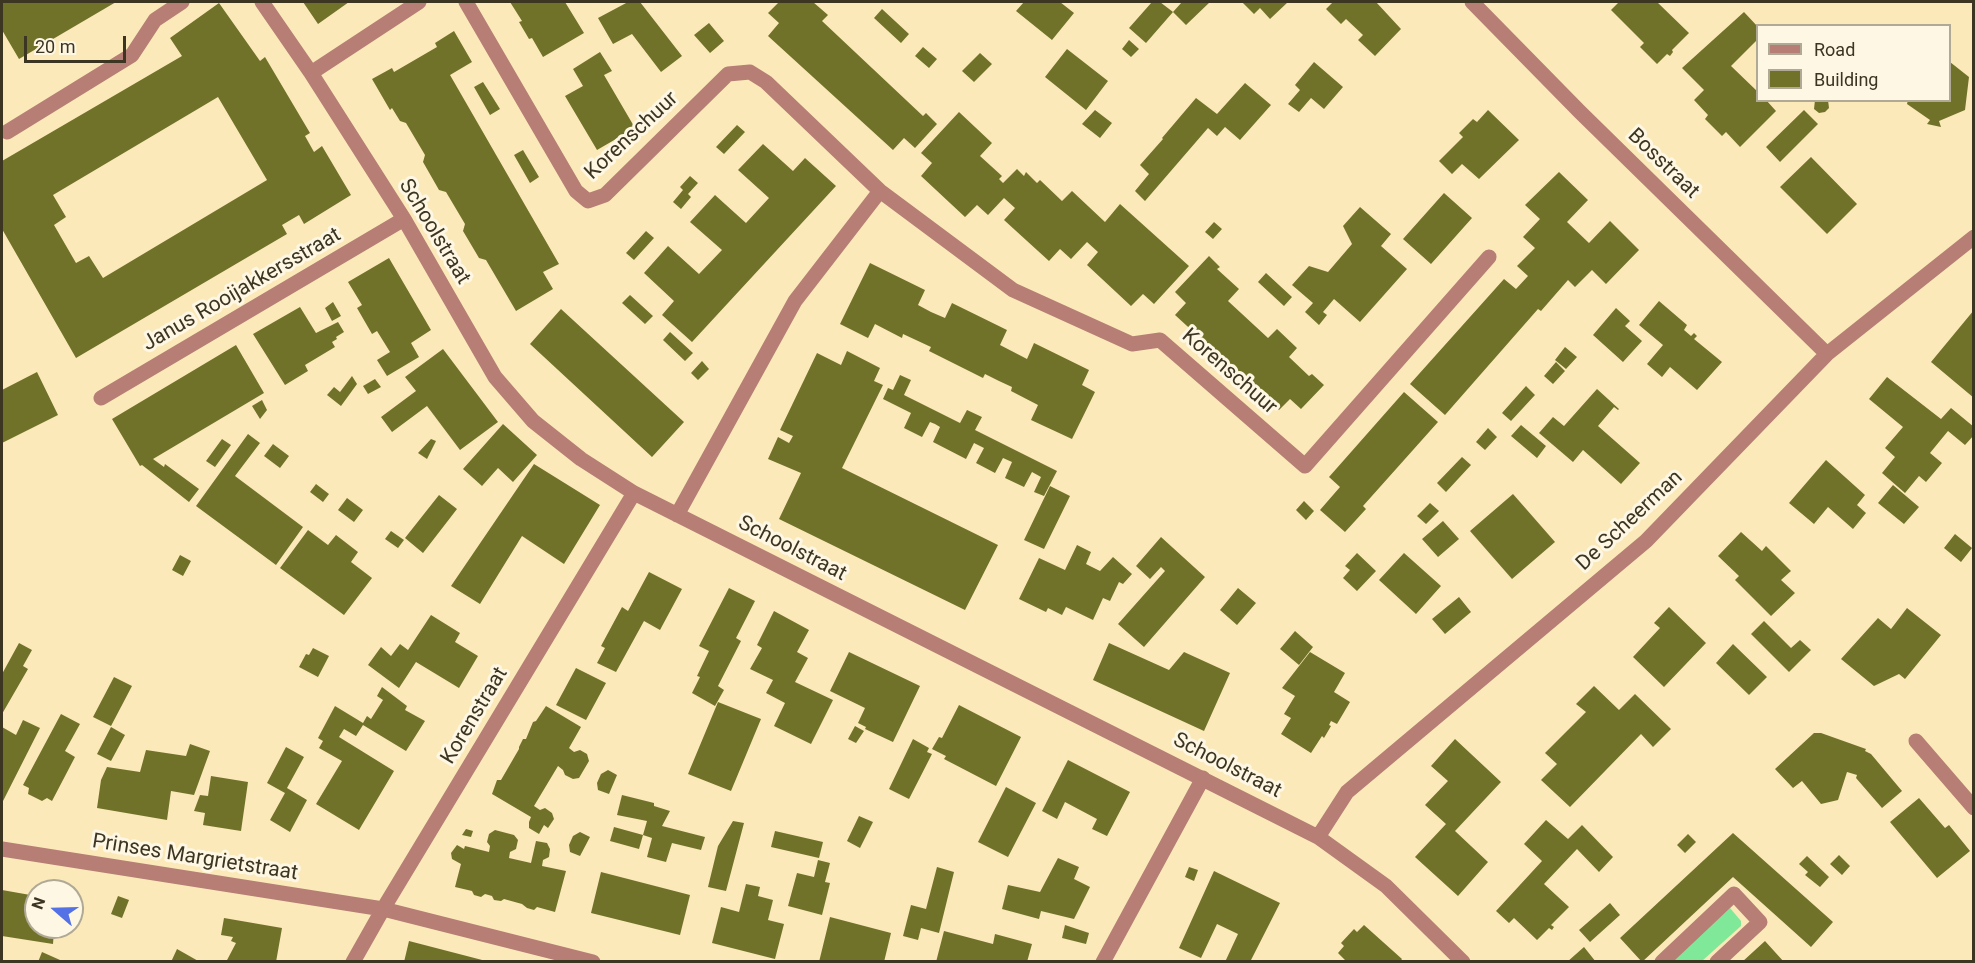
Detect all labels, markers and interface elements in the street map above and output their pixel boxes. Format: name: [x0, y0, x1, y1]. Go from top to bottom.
scale bar: [27, 24, 129, 62]
legend: [1756, 24, 1951, 102]
text: 20 m: [35, 36, 75, 57]
text: Road: [1814, 39, 1855, 60]
text: Building: [1814, 69, 1878, 90]
street label: Korenschuur: [580, 86, 684, 186]
street label: Bosstraat: [1622, 124, 1704, 204]
street label: Schoolstraat: [393, 175, 475, 289]
street label: Janus Rooijakkersstraat: [138, 223, 346, 357]
street label: Korenschuur: [1176, 324, 1282, 420]
street label: De Scheerman: [1572, 465, 1688, 577]
street label: Schoolstraat: [734, 511, 850, 587]
street label: Korenstraat: [436, 663, 514, 769]
street label: Schoolstraat: [1169, 728, 1285, 804]
street label: Prinses Margrietstraat: [90, 829, 300, 887]
north arrow: [24, 879, 84, 939]
text: N: [28, 895, 49, 912]

